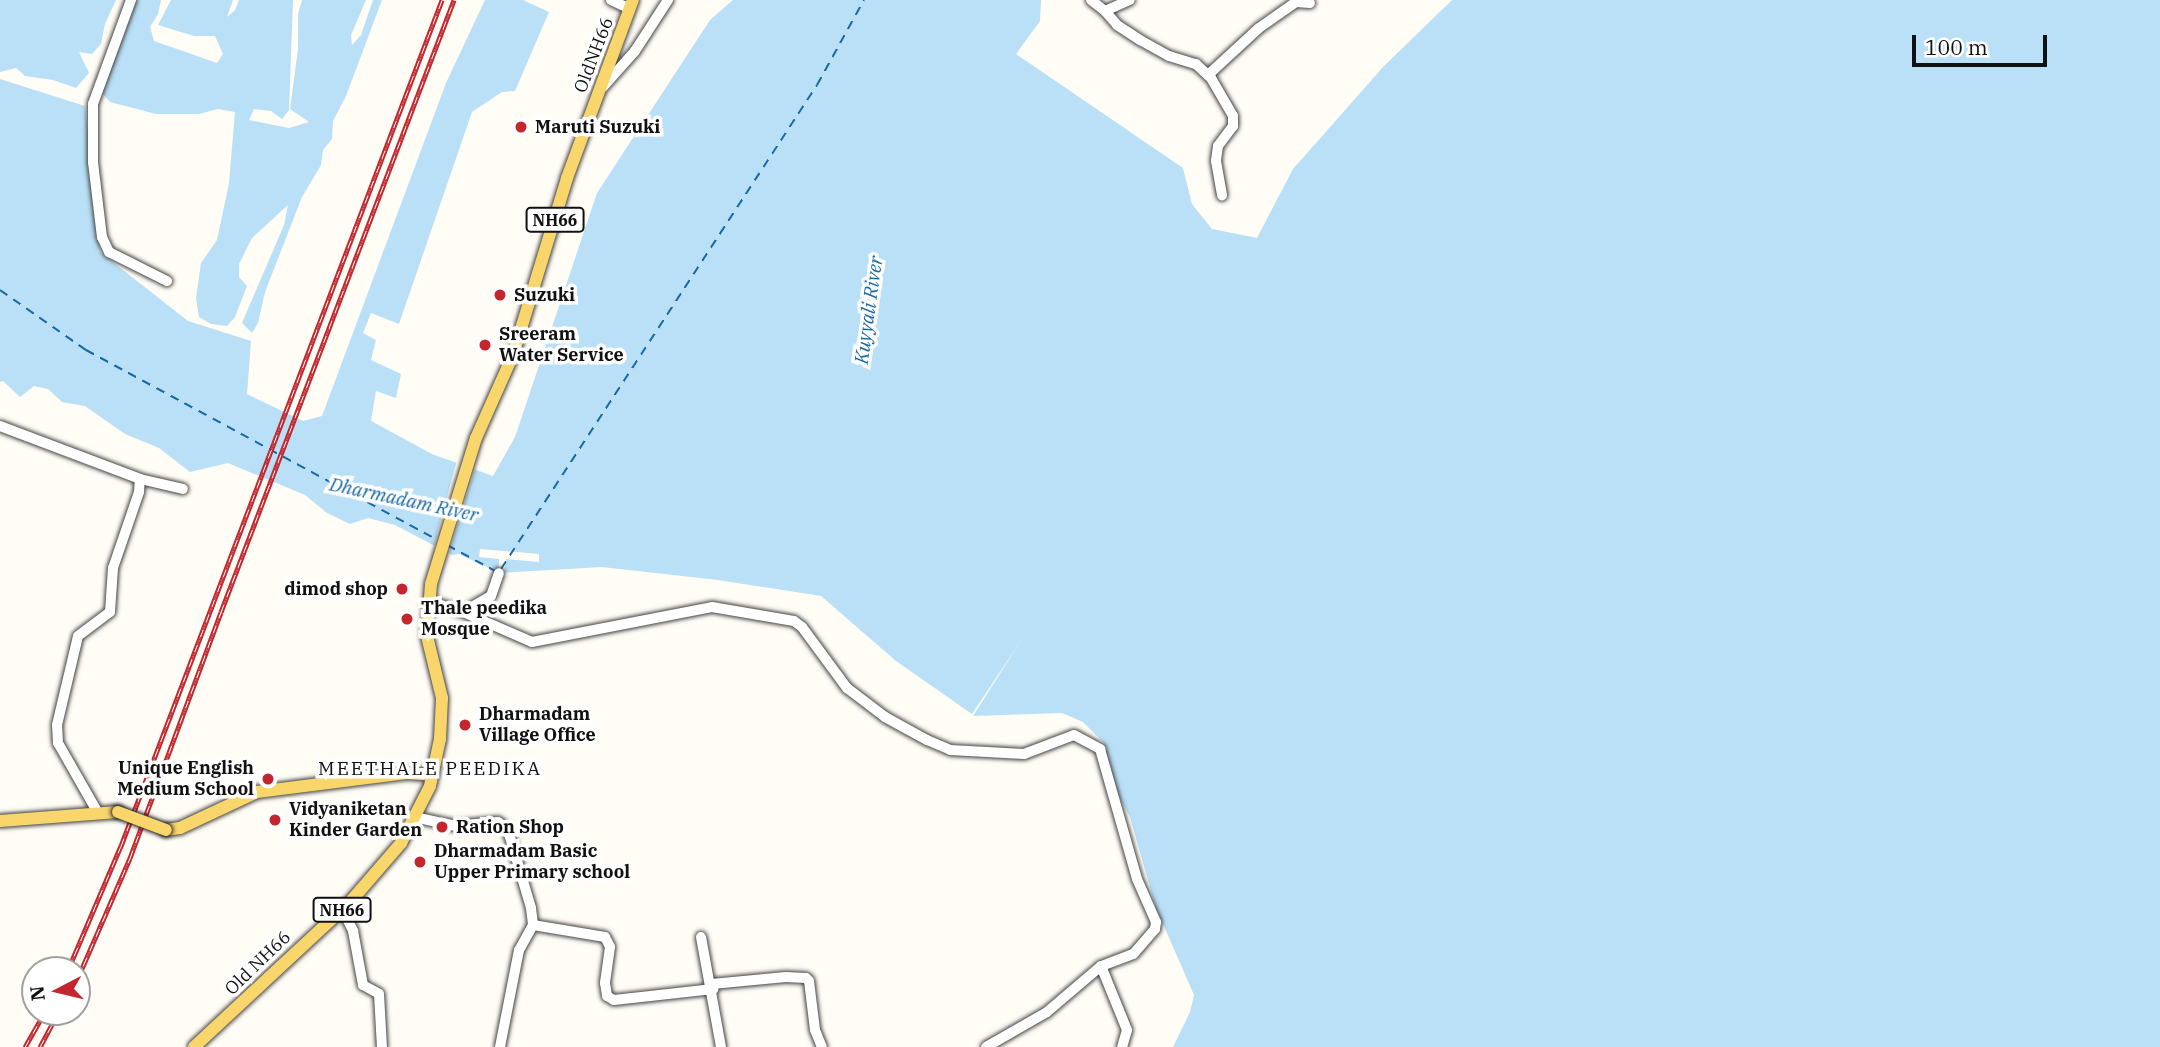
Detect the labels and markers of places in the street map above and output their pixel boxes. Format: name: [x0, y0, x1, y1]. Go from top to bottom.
place label: Maruti Suzuki: [535, 116, 660, 138]
marker: Maruti Suzuki: [513, 119, 529, 135]
place label: Suzuki: [514, 284, 575, 306]
marker: Suzuki: [492, 287, 508, 303]
place label: Sreeram Water Service: [499, 324, 624, 366]
marker: Sreeram Water Service: [477, 337, 493, 353]
place label: dimod shop: [284, 578, 388, 600]
marker: dimod shop: [394, 581, 410, 597]
place label: Thale peedika Mosque: [421, 598, 547, 640]
marker: Thale peedika Mosque: [399, 611, 415, 627]
place label: Dharmadam Village Office: [479, 704, 596, 746]
marker: Dharmadam Village Office: [457, 717, 473, 733]
place label: Unique English Medium School: [117, 758, 254, 800]
marker: Unique English Medium School: [260, 771, 276, 787]
place label: Vidyaniketan Kinder Garden: [289, 799, 422, 842]
marker: Vidyaniketan Kinder Garden: [267, 812, 283, 828]
place label: Ration Shop: [456, 816, 564, 838]
marker: Ration Shop: [434, 819, 450, 835]
place label: Dharmadam Basic Upper Primary school: [434, 841, 630, 884]
marker: Dharmadam Basic Upper Primary school: [412, 854, 428, 870]

